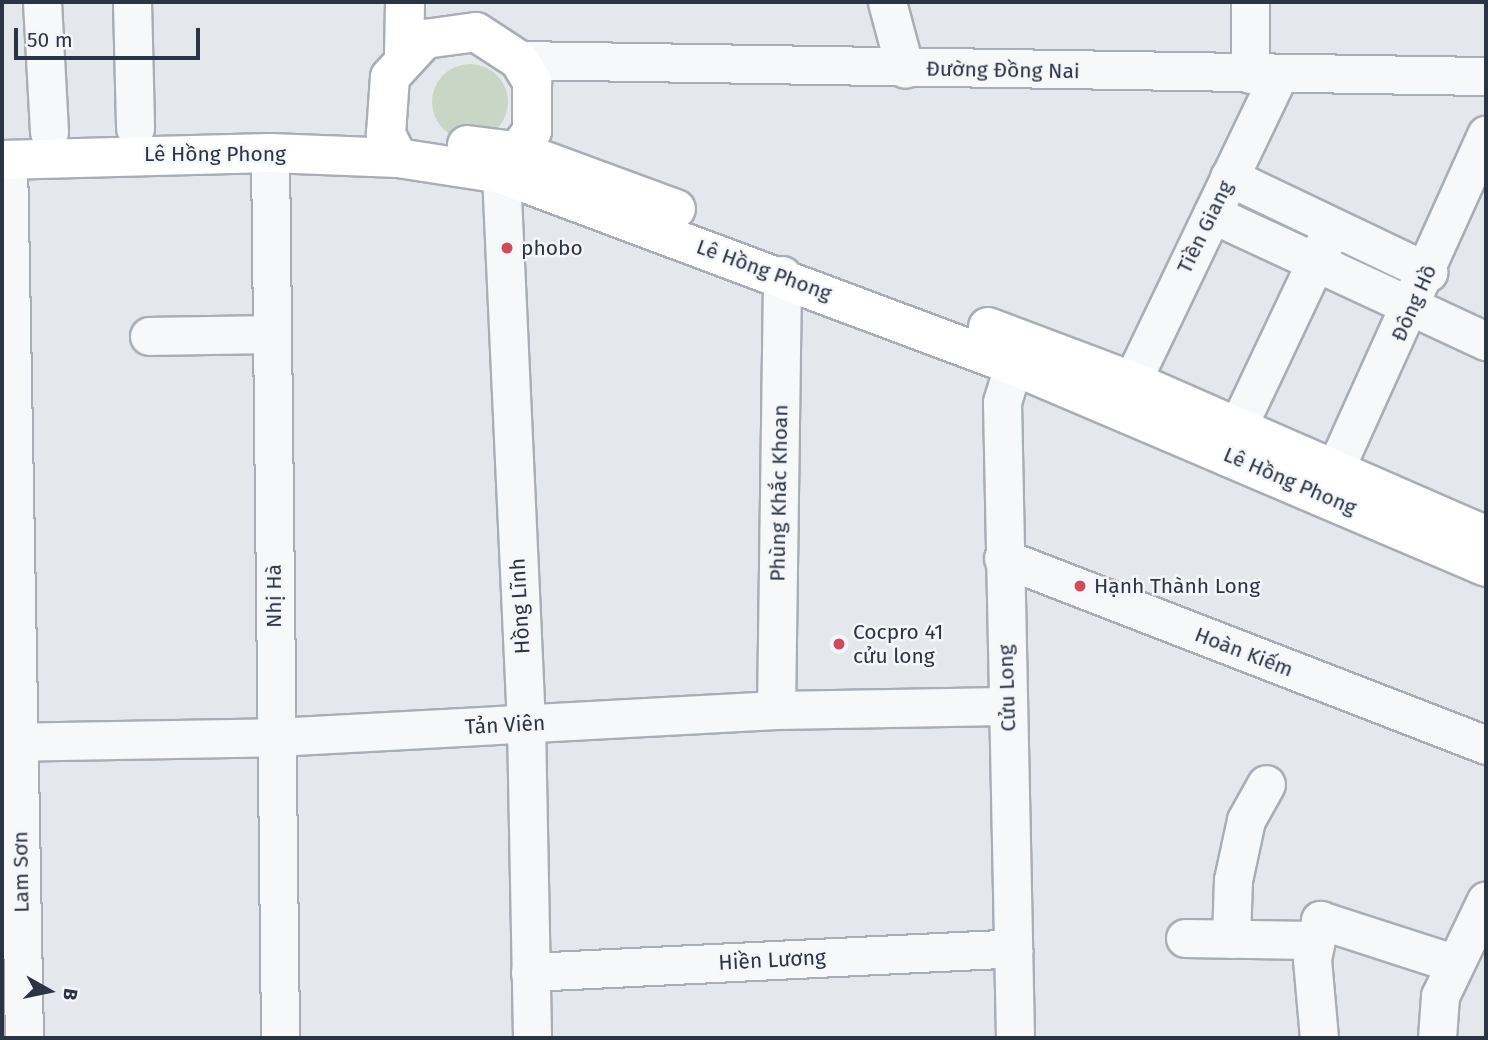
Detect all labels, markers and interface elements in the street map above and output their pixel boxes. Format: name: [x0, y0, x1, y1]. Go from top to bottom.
scale bar: [18, 14, 203, 58]
text: 50 m: [27, 27, 73, 53]
street label: Đường Đồng Nai: [926, 56, 1080, 84]
street label: Lê Hồng Phong: [144, 141, 286, 167]
street label: Tiền Giang: [1172, 177, 1238, 277]
street label: Lê Hồng Phong: [693, 234, 835, 306]
place label: phobo: [521, 235, 583, 261]
marker: phobo: [499, 240, 515, 256]
street label: Đông Hồ: [1386, 261, 1442, 345]
street label: Phùng Khắc Khoan: [765, 404, 793, 582]
street label: Lê Hồng Phong: [1220, 442, 1360, 520]
street label: Hồng Lĩnh: [505, 557, 535, 655]
street label: Nhị Hà: [261, 564, 287, 628]
place label: Hạnh Thành Long: [1094, 573, 1260, 599]
marker: Hạnh Thành Long: [1072, 578, 1088, 594]
place label: Cocpro 41 cửu long: [853, 619, 943, 669]
street label: Hoàn Kiếm: [1191, 622, 1297, 682]
marker: Cocpro 41 cửu long: [831, 636, 847, 652]
street label: Cửu Long: [993, 644, 1021, 732]
street label: Tản Viên: [464, 710, 546, 740]
street label: Lam Sơn: [8, 831, 34, 913]
street label: Hiền Lương: [718, 945, 826, 975]
north arrow: [14, 956, 84, 1026]
text: B: [58, 987, 83, 1002]

